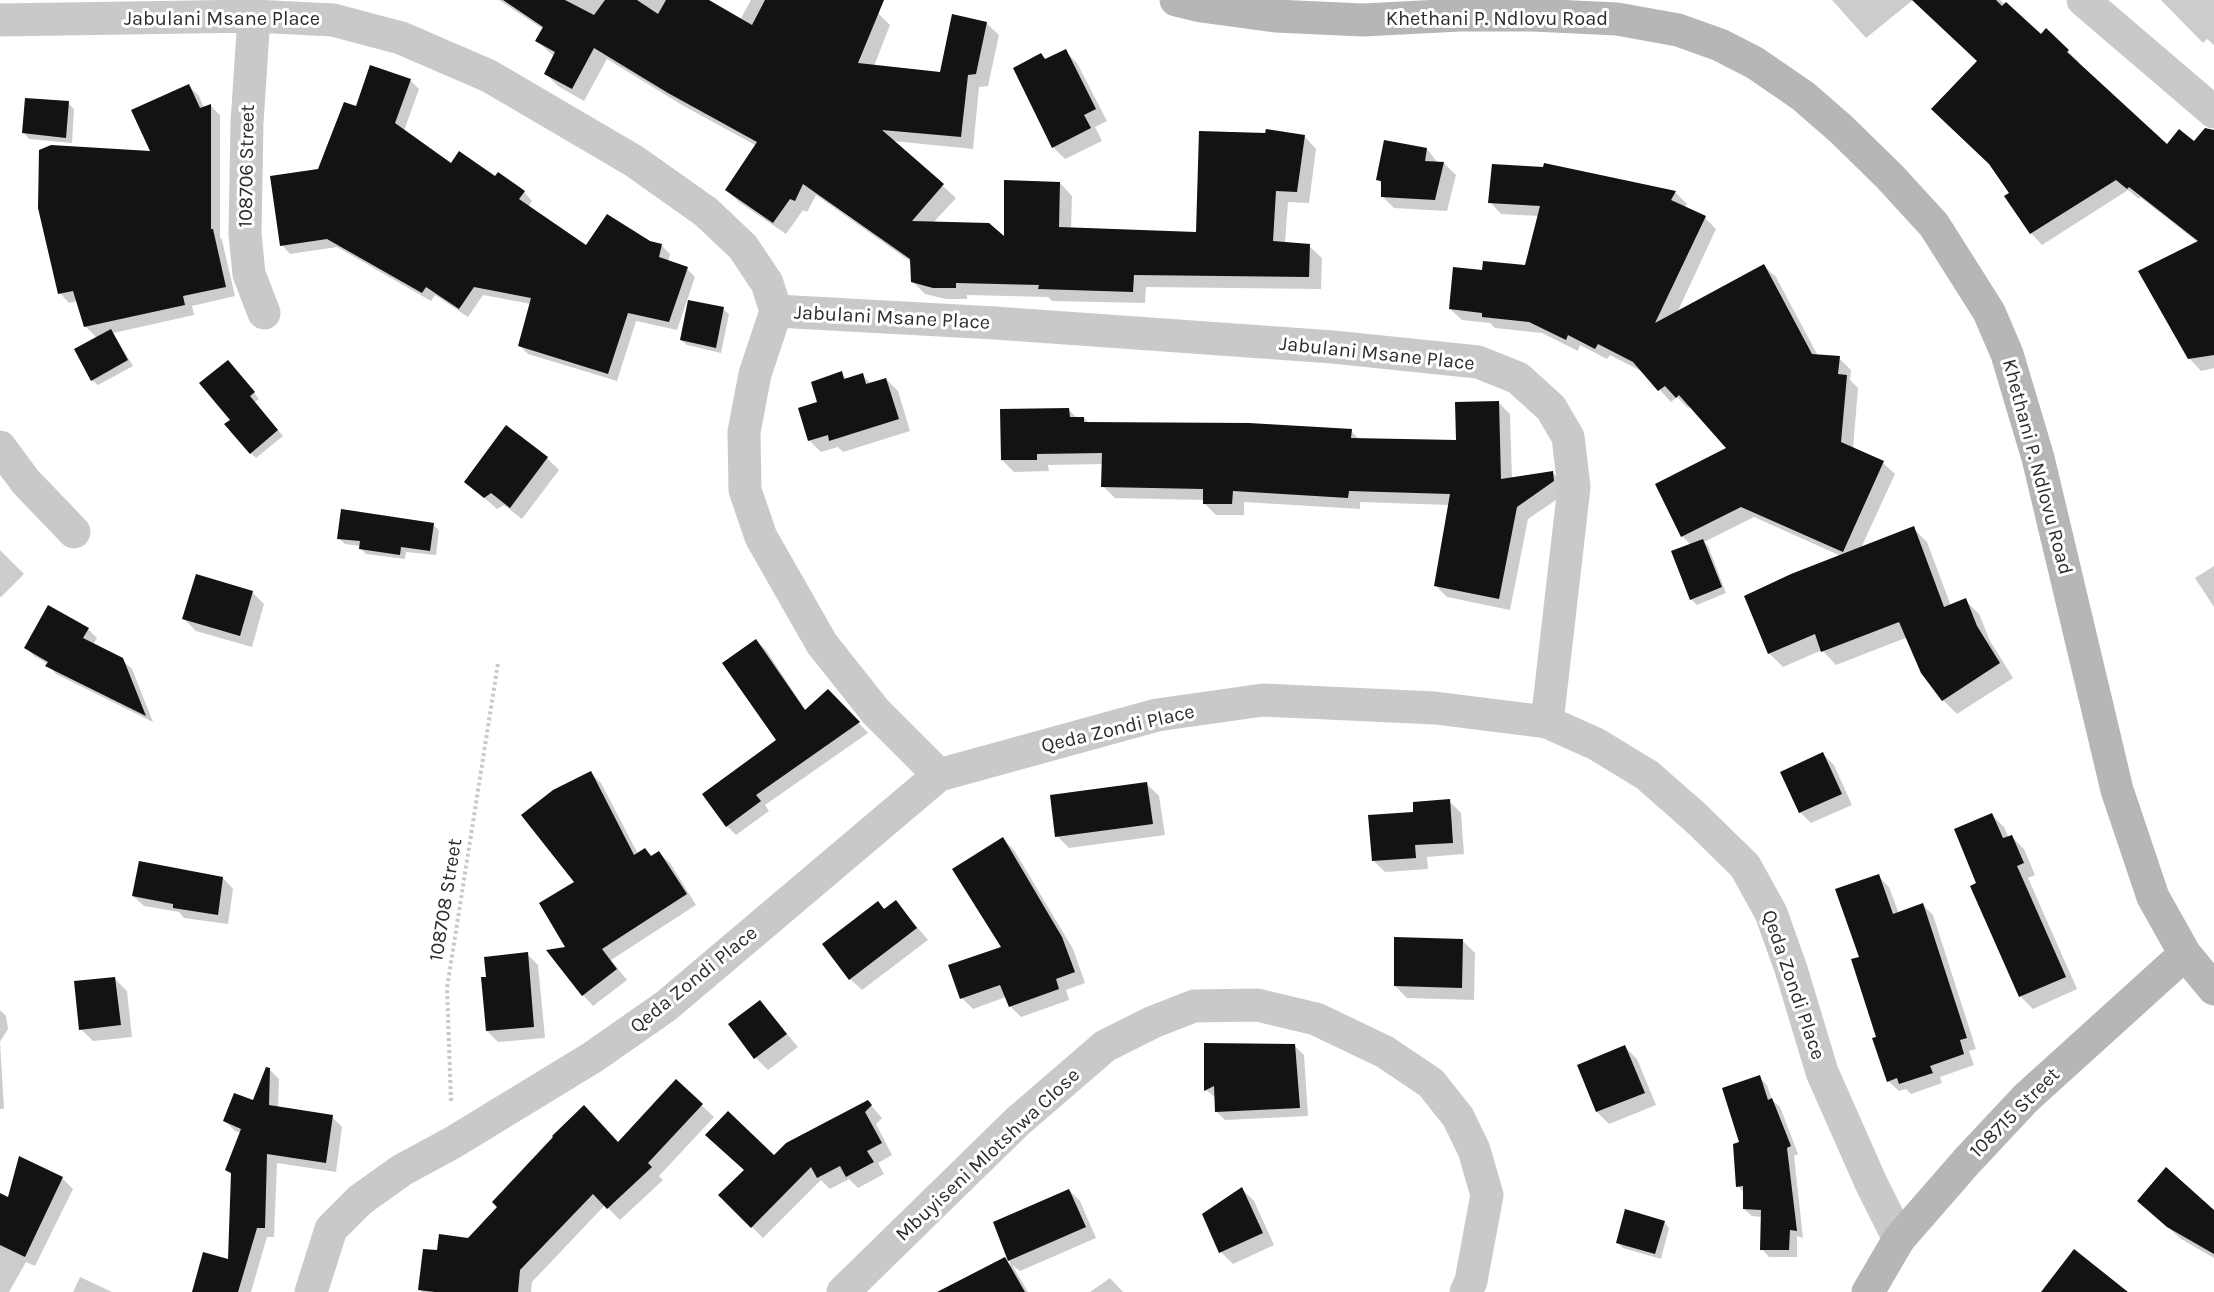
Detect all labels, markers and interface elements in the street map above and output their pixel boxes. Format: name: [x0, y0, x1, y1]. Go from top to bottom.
street label: Jabulani Msane Place: [124, 7, 320, 31]
street label: Khethani P. Ndlovu Road: [1386, 7, 1608, 31]
street label: 108706 Street: [234, 104, 260, 228]
street label: Jabulani Msane Place: [793, 301, 991, 335]
street label: Jabulani Msane Place: [1278, 332, 1476, 376]
street label: Khethani P. Ndlovu Road: [1997, 357, 2077, 577]
street label: Qeda Zondi Place: [1039, 700, 1197, 758]
street label: 108708 Street: [424, 837, 468, 963]
street label: Qeda Zondi Place: [1756, 907, 1830, 1063]
street label: Qeda Zondi Place: [626, 921, 762, 1039]
street label: Mbuyiseni Mlotshwa Close: [891, 1063, 1085, 1247]
street label: 108715 Street: [1965, 1063, 2065, 1163]

